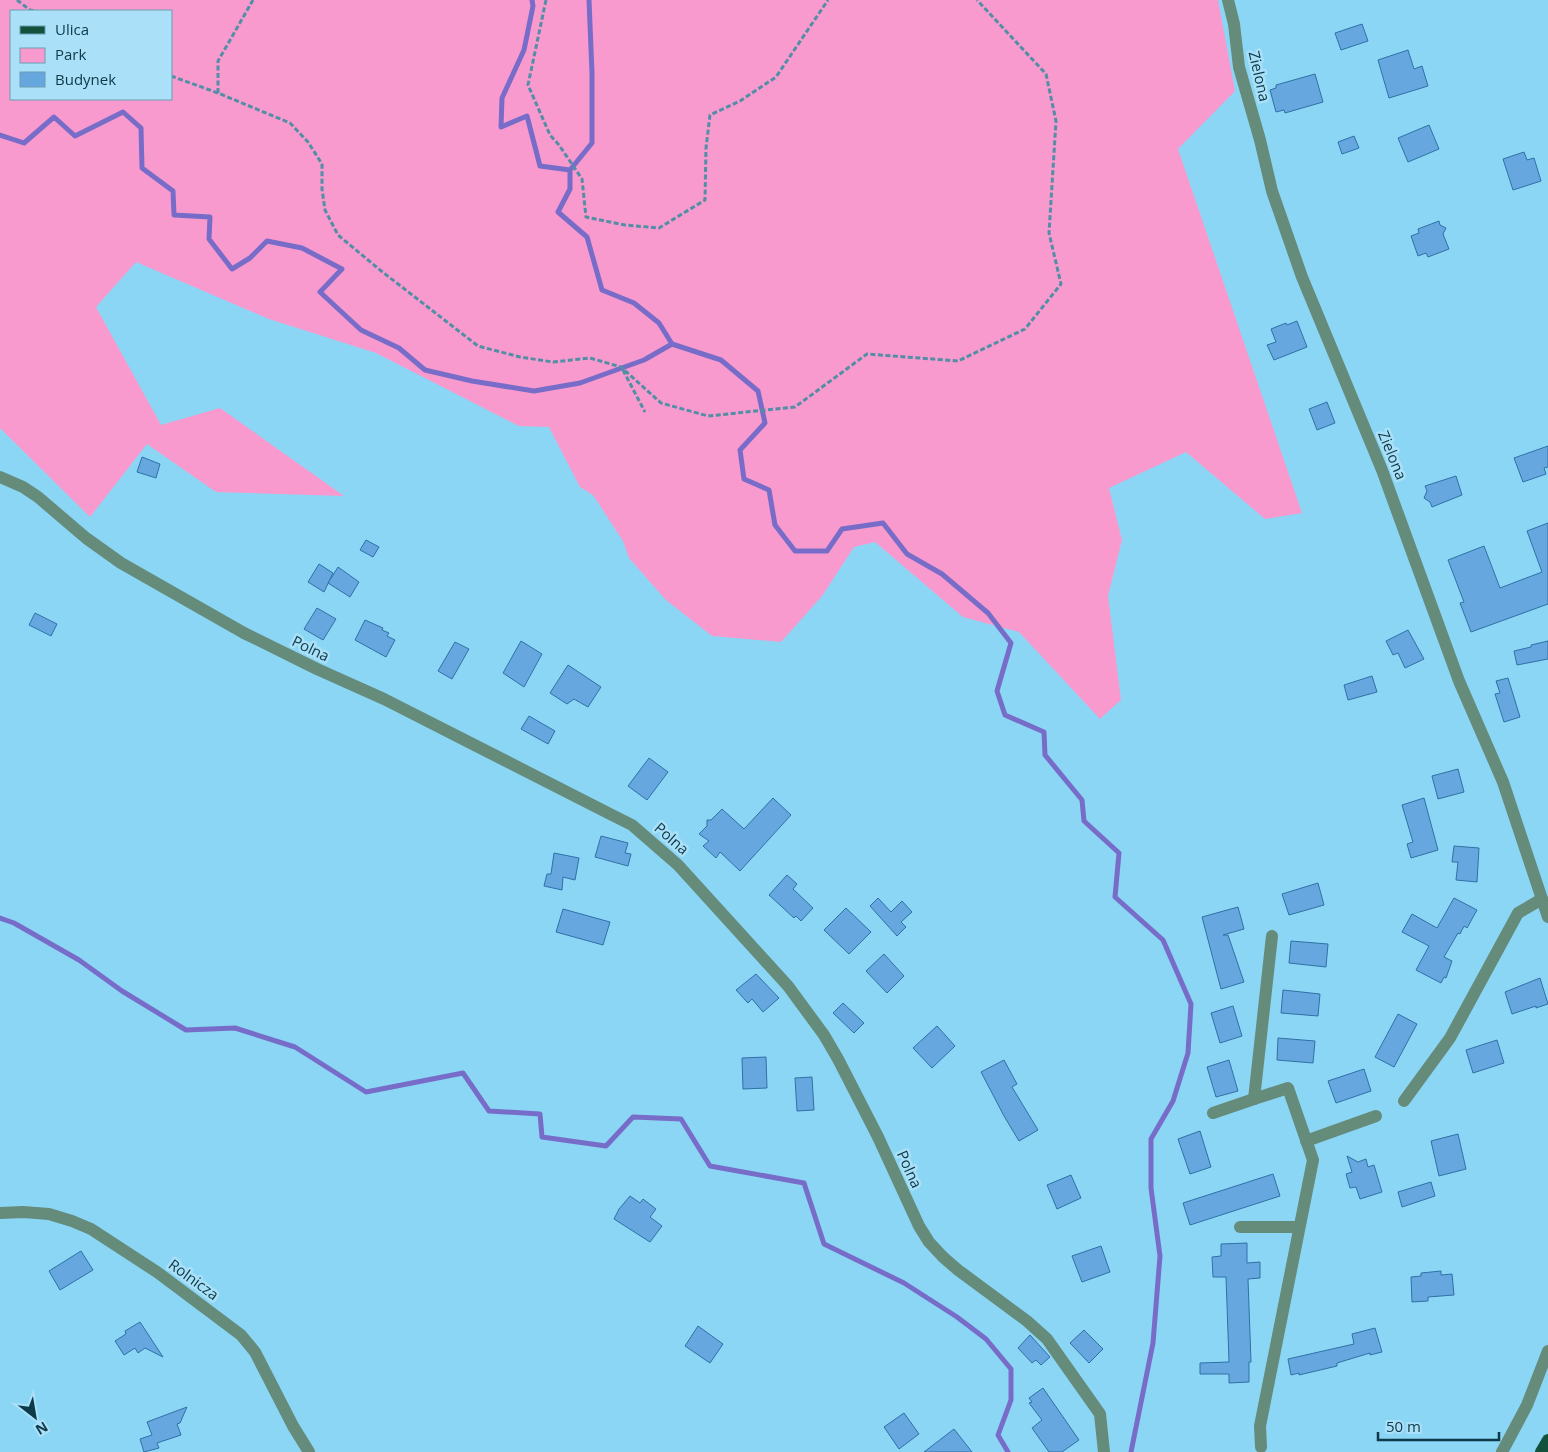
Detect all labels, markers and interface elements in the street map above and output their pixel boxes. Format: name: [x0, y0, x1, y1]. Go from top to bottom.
legend: [10, 10, 172, 100]
text: Ulica: [55, 19, 89, 39]
text: Park: [55, 44, 86, 64]
street label: Zielona: [1245, 49, 1275, 103]
text: Budynek: [55, 69, 116, 89]
street label: Zielona: [1374, 428, 1412, 482]
street label: Polna: [289, 630, 333, 666]
street label: Polna: [651, 818, 693, 858]
street label: Polna: [893, 1147, 927, 1191]
street label: Rolnicza: [165, 1254, 223, 1304]
north arrow: [10, 1392, 60, 1442]
scale bar: [1378, 1410, 1499, 1442]
text: 50 m: [1386, 1416, 1421, 1436]
text: N: [32, 1417, 52, 1440]

